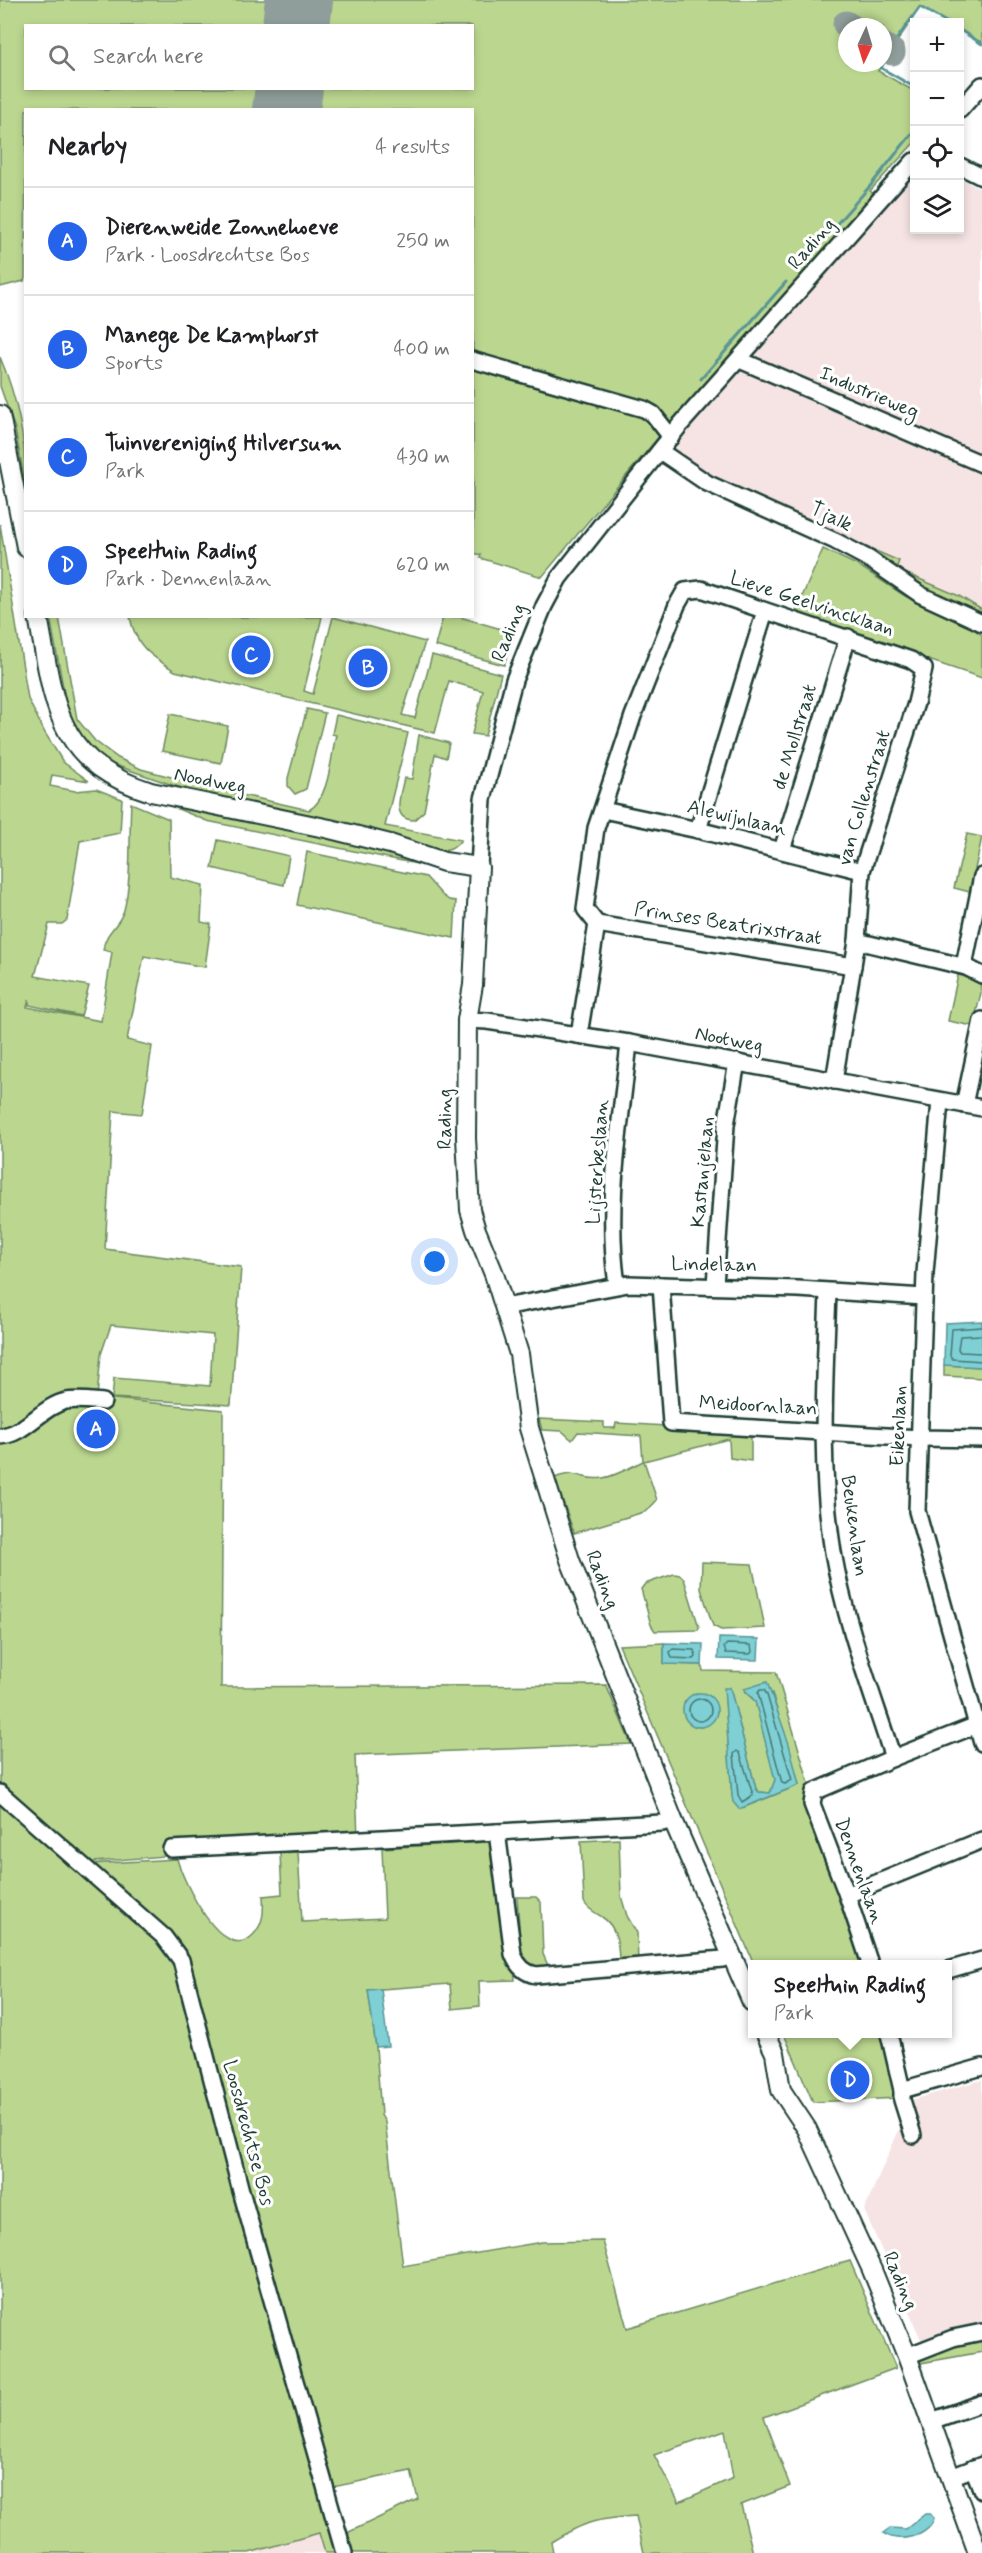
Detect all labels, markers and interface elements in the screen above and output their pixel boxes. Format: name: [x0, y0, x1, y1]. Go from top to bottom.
north arrow: [838, 18, 892, 72]
map controls: [910, 18, 964, 234]
button: +: [910, 18, 964, 72]
search box: [24, 24, 474, 90]
icon: search: [45, 41, 78, 74]
text: Search here: [93, 43, 204, 71]
button: −: [910, 72, 964, 126]
button: locate: [910, 126, 964, 180]
text: Nearby: [48, 130, 127, 164]
text: 4 results: [375, 134, 450, 161]
button: layers: [910, 180, 964, 234]
street label: Rading: [782, 212, 842, 276]
text: Dierenweide Zonnehoeve: [105, 214, 339, 242]
text: A: [61, 228, 74, 255]
text: 250 m: [396, 228, 450, 255]
text: Park · Loosdrechtse Bos: [105, 242, 310, 269]
text: Manege De Kamphorst: [105, 322, 319, 350]
text: B: [61, 336, 74, 363]
text: 400 m: [394, 336, 450, 363]
text: Sports: [105, 350, 163, 377]
street label: Industrieweg: [815, 360, 923, 427]
text: Tuinvereniging Hilversum: [105, 430, 342, 458]
text: C: [60, 444, 75, 471]
text: 430 m: [397, 444, 450, 471]
text: Park: [105, 458, 145, 485]
street label: Tjalk: [805, 495, 857, 539]
text: Speeltuin Rading: [105, 538, 257, 566]
text: D: [61, 552, 74, 579]
text: 620 m: [396, 552, 450, 579]
street label: Lieve Geelvincklaan: [727, 565, 897, 643]
text: Park · Dennenlaan: [105, 566, 271, 593]
street label: Rading: [485, 600, 533, 666]
pin: C: [232, 632, 270, 678]
pin: B: [348, 646, 388, 690]
street label: de Mollstraat: [766, 681, 824, 793]
street label: van Collenstraat: [830, 727, 898, 869]
street label: Noodweg: [172, 761, 248, 801]
street label: Alewijnlaan: [685, 793, 790, 843]
street label: Prinses Beatrixstraat: [632, 896, 824, 952]
street label: Nootweg: [693, 1020, 765, 1060]
street label: Rading: [432, 1088, 459, 1150]
street label: Lijsterbeslaan: [580, 1098, 616, 1225]
street label: Kastanjelaan: [685, 1115, 721, 1229]
your location: [420, 1247, 449, 1276]
street label: Lindelaan: [671, 1251, 757, 1279]
street label: Eikenlaan: [884, 1385, 914, 1467]
street label: Meidoornlaan: [698, 1389, 818, 1423]
pin: A: [76, 1406, 116, 1452]
street label: Beukenlaan: [834, 1474, 874, 1578]
street label: Rading: [578, 1547, 626, 1613]
street label: Dennenlaan: [827, 1814, 891, 1928]
popup: [748, 1960, 952, 2038]
text: Speeltuin Rading: [774, 1972, 926, 2000]
text: Park: [774, 2000, 814, 2027]
street label: Loosdrechtse Bos: [216, 2057, 280, 2209]
pin: D: [830, 2058, 870, 2102]
street label: Rading: [876, 2248, 924, 2314]

